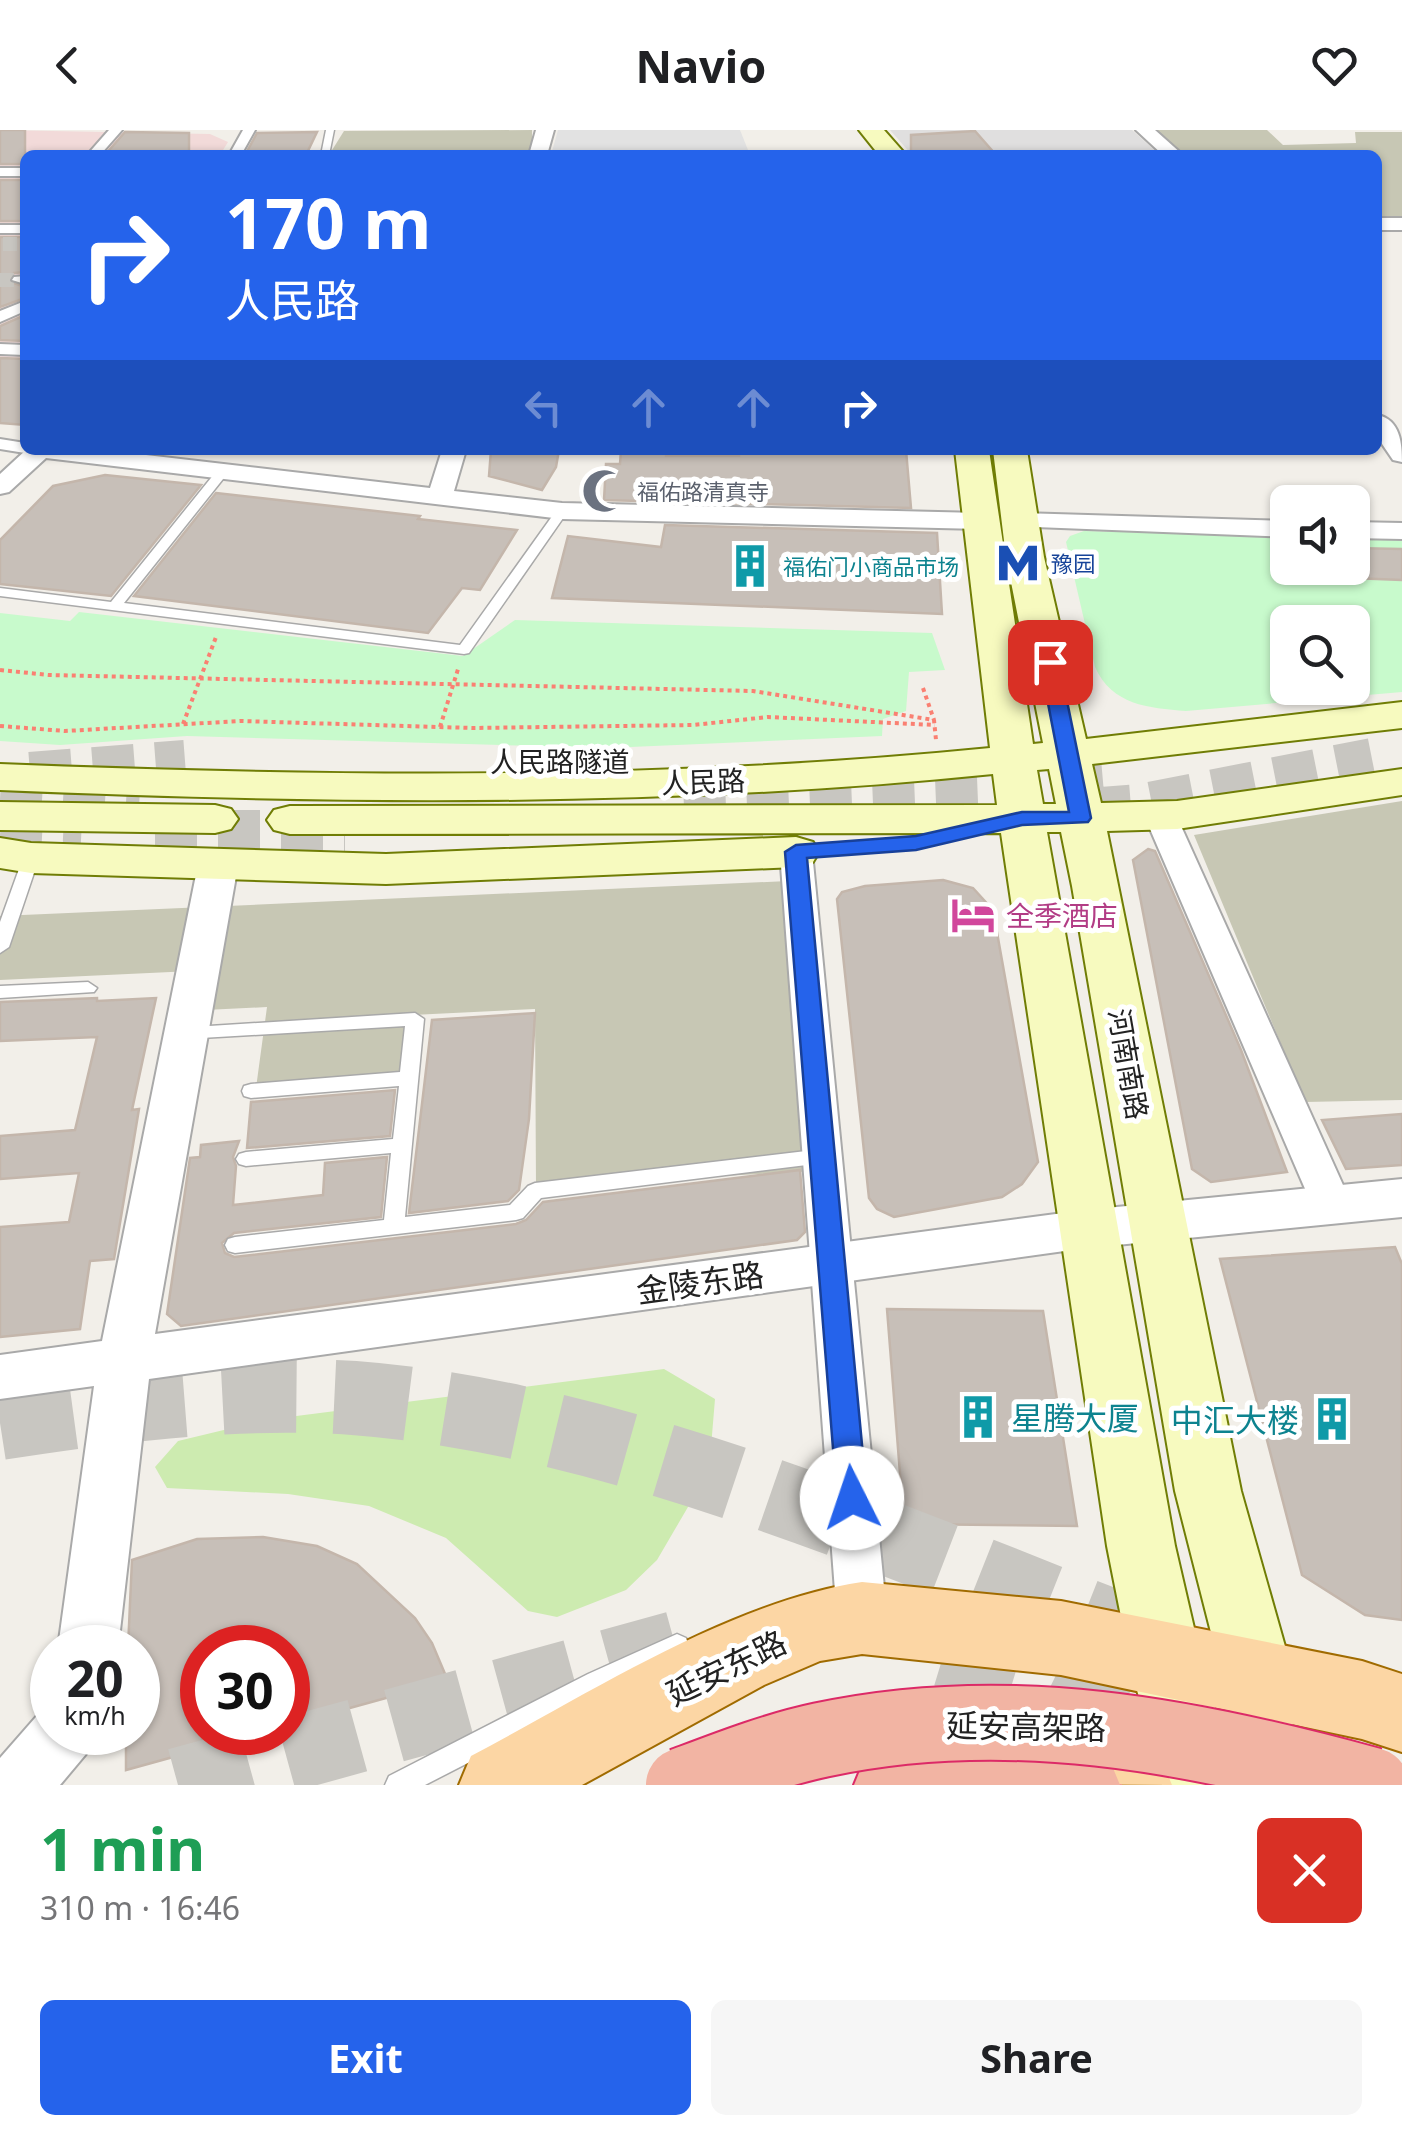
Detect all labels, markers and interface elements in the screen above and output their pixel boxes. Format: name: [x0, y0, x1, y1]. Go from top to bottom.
text: Navio: [636, 35, 766, 96]
icon: back: [40, 38, 95, 93]
icon: heart: [1307, 38, 1362, 93]
text: 170 m: [225, 174, 432, 270]
icon: right: [60, 190, 190, 320]
text: 人民路: [225, 269, 360, 330]
icon: left: [516, 380, 571, 435]
icon: ahead: [621, 380, 676, 435]
icon: ahead: [726, 380, 781, 435]
icon: right: [831, 380, 886, 435]
mosque icon: 福佑路清真寺: [580, 467, 628, 515]
place label: 福佑路清真寺: [637, 476, 769, 506]
map controls: [1270, 485, 1370, 705]
button: sound: [1270, 485, 1370, 585]
metro station icon: 豫园: [994, 539, 1042, 587]
building icon: 福佑门小商品市场: [726, 542, 774, 590]
place label: 豫园: [1051, 548, 1095, 578]
place label: 福佑门小商品市场: [783, 551, 959, 581]
button: search: [1270, 605, 1370, 705]
pin: [1008, 620, 1093, 705]
icon: arrive: [1023, 635, 1078, 690]
street label: 人民路隧道: [490, 742, 630, 780]
street label: 人民路: [660, 761, 746, 801]
hotel icon: 全季酒店: [949, 891, 997, 939]
place label: 全季酒店: [1006, 896, 1118, 934]
street label: 河南南路: [1101, 1006, 1157, 1122]
street label: 金陵东路: [634, 1252, 766, 1312]
building icon: 星腾大厦: [954, 1393, 1002, 1441]
building icon: 中汇大楼: [1308, 1395, 1356, 1443]
place label: 星腾大厦: [1011, 1396, 1139, 1439]
place label: 中汇大楼: [1171, 1398, 1299, 1441]
position arrow: [800, 1446, 904, 1550]
street label: 延安东路: [659, 1620, 793, 1714]
speed limit sign: 30: [180, 1625, 310, 1755]
text: 20: [66, 1644, 124, 1712]
text: km/h: [64, 1698, 126, 1732]
street label: 延安高架路: [946, 1703, 1106, 1749]
text: 1 min: [40, 1807, 205, 1889]
button: close: [1257, 1818, 1362, 1923]
text: 310 m · 16:46: [40, 1886, 240, 1929]
button: Exit: [40, 2000, 691, 2115]
button: Share: [711, 2000, 1362, 2115]

